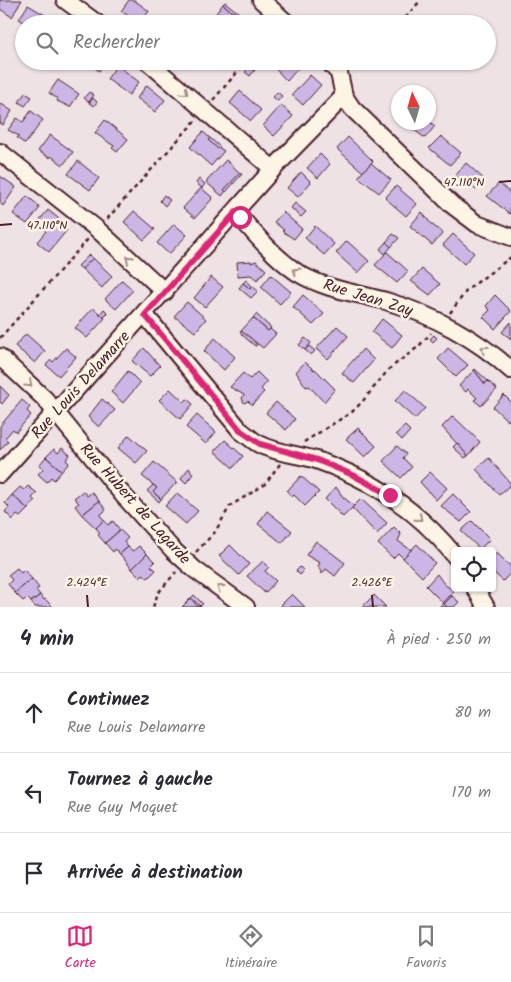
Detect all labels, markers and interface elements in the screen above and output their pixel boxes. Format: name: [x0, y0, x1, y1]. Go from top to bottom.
search box: [15, 15, 496, 70]
text: Rechercher: [73, 28, 160, 58]
icon: search: [33, 29, 61, 57]
north arrow: [391, 85, 436, 130]
one-way arrow: [179, 87, 188, 95]
text: 47.110°N: [444, 173, 484, 192]
route start: [229, 206, 252, 229]
text: 47.110°N: [27, 216, 67, 235]
one-way arrow: [126, 256, 135, 265]
one-way arrow: [292, 267, 301, 277]
street label: Rue Jean Zay: [320, 272, 416, 324]
street label: Rue Louis Delamarre: [25, 325, 137, 445]
one-way arrow: [481, 347, 490, 355]
one-way arrow: [23, 378, 32, 387]
street label: Rue Hubert de Lagarde: [74, 438, 196, 570]
route end: [379, 484, 402, 507]
one-way arrow: [414, 513, 423, 522]
map controls: [451, 547, 496, 592]
button: locate: [451, 547, 496, 592]
text: 2.424°E: [66, 573, 109, 592]
text: 2.426°E: [351, 573, 394, 592]
one-way arrow: [216, 585, 226, 594]
text: 4 min: [20, 623, 74, 656]
text: À pied · 250 m: [387, 627, 491, 652]
text: Continuez: [67, 685, 150, 715]
icon: ahead: [20, 699, 48, 727]
text: 80 m: [454, 700, 491, 725]
text: Rue Louis Delamarre: [67, 715, 205, 740]
text: Tournez à gauche: [67, 765, 213, 795]
icon: left: [20, 779, 48, 807]
text: 170 m: [451, 780, 491, 805]
text: Rue Guy Moquet: [67, 795, 178, 820]
text: Arrivée à destination: [67, 858, 243, 888]
icon: arrive: [20, 859, 48, 887]
tab: Carte: [65, 922, 96, 974]
tab: Itinéraire: [225, 922, 277, 974]
tab: Favoris: [406, 922, 446, 974]

